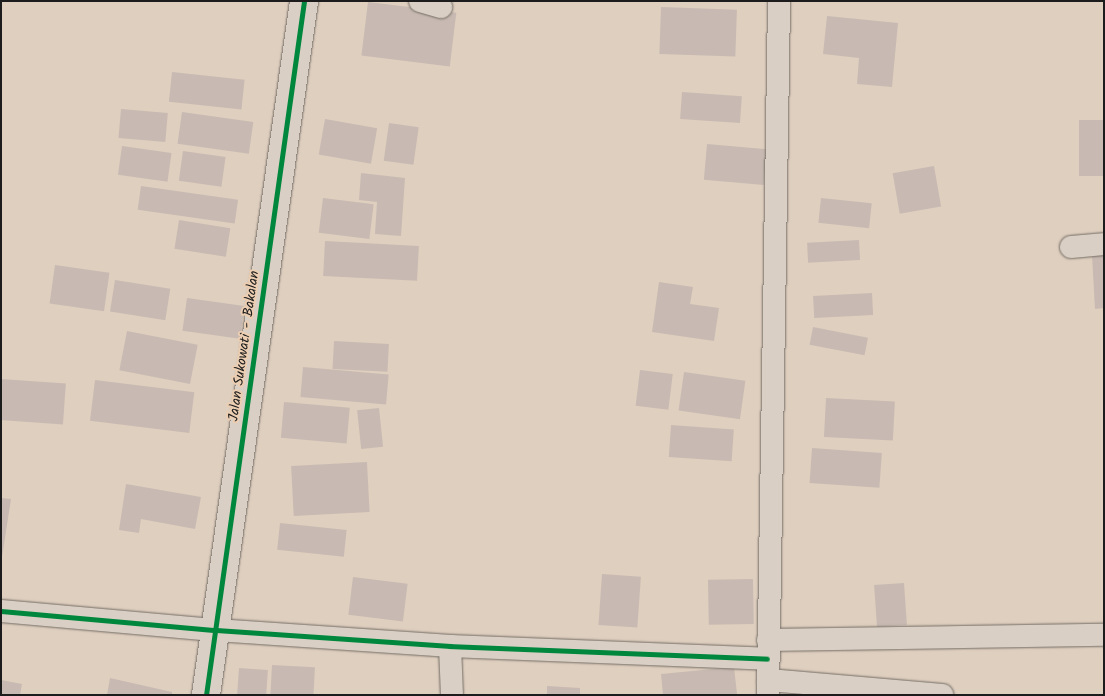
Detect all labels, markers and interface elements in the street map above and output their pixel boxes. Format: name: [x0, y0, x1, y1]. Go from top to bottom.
street label: Jalan Sukowati - Bakalan: [225, 270, 263, 422]

